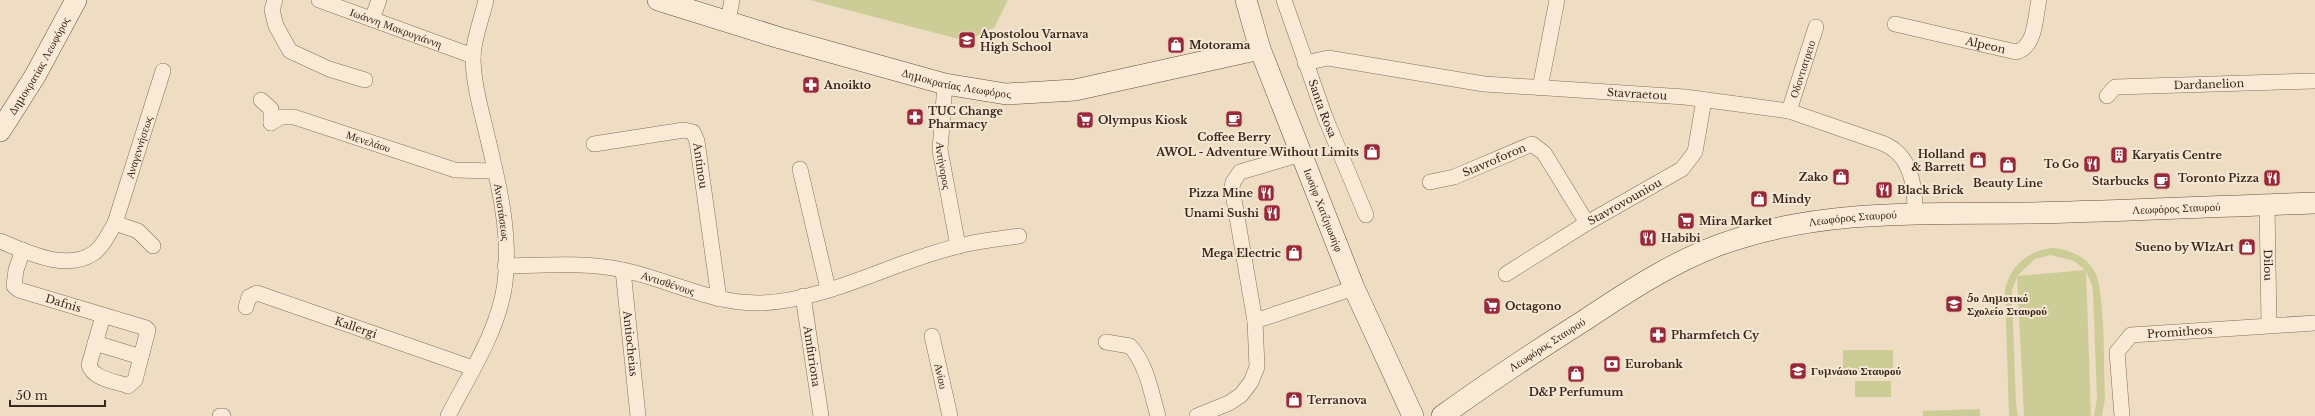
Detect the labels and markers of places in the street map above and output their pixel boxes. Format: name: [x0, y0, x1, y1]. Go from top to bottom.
place label: Apostolou Varnava High School: [979, 27, 1089, 54]
school or university icon: Apostolou Varnava High School: [957, 30, 977, 50]
shop icon: Motorama: [1166, 35, 1186, 55]
place label: Motorama: [1189, 38, 1251, 52]
pharmacy icon: Anoikto: [801, 75, 821, 95]
place label: Anoikto: [823, 78, 871, 92]
place label: TUC Change Pharmacy: [928, 104, 1004, 131]
pharmacy icon: TUC Change Pharmacy: [905, 107, 925, 127]
cafe icon: Coffee Berry: [1224, 109, 1244, 129]
supermarket icon: Olympus Kiosk: [1075, 110, 1095, 130]
place label: Olympus Kiosk: [1098, 113, 1188, 127]
place label: Coffee Berry: [1197, 130, 1272, 144]
shop icon: AWOL - Adventure Without Limits: [1362, 142, 1382, 162]
place label: AWOL - Adventure Without Limits: [1155, 145, 1359, 159]
building icon: Karyatis Centre: [2109, 145, 2129, 165]
place label: Holland & Barrett: [1911, 147, 1966, 174]
place label: Karyatis Centre: [2132, 148, 2222, 162]
shop icon: Holland & Barrett: [1968, 150, 1988, 170]
restaurant icon: To Go: [2082, 154, 2102, 174]
shop icon: Beauty Line: [1998, 155, 2018, 175]
place label: To Go: [2044, 157, 2079, 171]
shop icon: Zako: [1831, 167, 1851, 187]
restaurant icon: Toronto Pizza: [2262, 168, 2282, 188]
place label: Zako: [1799, 170, 1828, 184]
cafe icon: Starbucks: [2152, 171, 2172, 191]
place label: Toronto Pizza: [2178, 171, 2260, 185]
place label: Starbucks: [2092, 174, 2149, 188]
place label: Beauty Line: [1973, 176, 2044, 190]
restaurant icon: Black Brick: [1874, 180, 1894, 200]
restaurant icon: Pizza Mine: [1256, 183, 1276, 203]
place label: Black Brick: [1897, 183, 1965, 197]
place label: Pizza Mine: [1188, 186, 1254, 200]
shop icon: Mindy: [1749, 189, 1769, 209]
place label: Mindy: [1772, 192, 1812, 206]
restaurant icon: Unami Sushi: [1262, 203, 1282, 223]
place label: Unami Sushi: [1184, 206, 1259, 220]
supermarket icon: Mira Market: [1676, 211, 1696, 231]
place label: Mira Market: [1699, 214, 1773, 228]
restaurant icon: Habibi: [1638, 228, 1658, 248]
place label: Habibi: [1661, 231, 1701, 245]
shop icon: Sueno by WIzArt: [2237, 237, 2257, 257]
place label: Sueno by WIzArt: [2135, 240, 2235, 254]
shop icon: Mega Electric: [1284, 243, 1304, 263]
place label: Mega Electric: [1201, 246, 1281, 260]
place label: 5ο Δημοτικό Σχολείο Σταυρού: [1967, 291, 2047, 318]
school or university icon: 5ο Δημοτικό Σχολείο Σταυρού: [1944, 294, 1964, 314]
supermarket icon: Octagono: [1482, 296, 1502, 316]
place label: Octagono: [1505, 299, 1561, 313]
pharmacy icon: Pharmfetch Cy: [1648, 325, 1668, 345]
place label: Pharmfetch Cy: [1671, 328, 1760, 342]
bank icon: Eurobank: [1602, 354, 1622, 374]
place label: Eurobank: [1625, 357, 1684, 371]
school or university icon: Γυμνάσιο Σταυρού: [1788, 361, 1808, 381]
shop icon: D&P Perfumum: [1566, 364, 1586, 384]
place label: Γυμνάσιο Σταυρού: [1811, 364, 1901, 378]
place label: D&P Perfumum: [1529, 385, 1623, 399]
shop icon: Terranova: [1284, 390, 1304, 410]
place label: Terranova: [1307, 393, 1368, 407]

